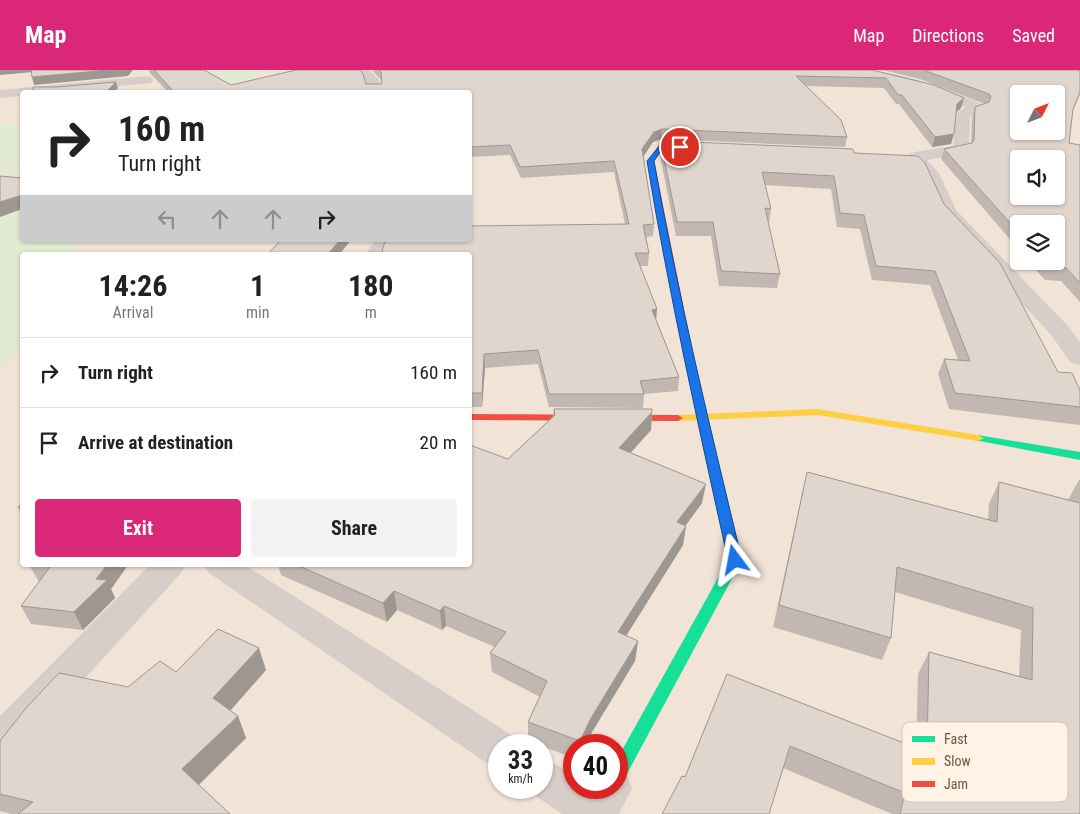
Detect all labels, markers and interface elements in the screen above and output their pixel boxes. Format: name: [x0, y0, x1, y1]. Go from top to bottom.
text: Map: [25, 21, 66, 49]
text: Map: [853, 25, 884, 46]
text: Directions: [912, 25, 984, 46]
text: Saved: [1012, 25, 1055, 46]
north arrow: [1010, 85, 1065, 140]
map controls: [1010, 85, 1065, 270]
text: 160 m: [118, 109, 205, 150]
icon: right: [35, 110, 100, 175]
pin: [659, 126, 701, 168]
icon: arrive: [666, 133, 694, 161]
button: sound: [1010, 150, 1065, 205]
text: Turn right: [118, 151, 201, 176]
icon: left: [153, 205, 181, 233]
icon: ahead: [206, 205, 234, 233]
icon: ahead: [259, 205, 287, 233]
icon: right: [312, 205, 340, 233]
button: layers: [1010, 215, 1065, 270]
text: 14:26: [99, 268, 167, 303]
text: 1: [250, 268, 265, 303]
text: 180: [348, 268, 393, 303]
text: Arrival: [113, 303, 153, 322]
text: min: [246, 303, 269, 322]
text: m: [365, 303, 377, 322]
icon: right: [35, 359, 63, 387]
text: Turn right: [78, 361, 153, 384]
text: 160 m: [410, 361, 457, 384]
icon: arrive: [35, 429, 63, 457]
text: Arrive at destination: [78, 431, 233, 454]
text: 20 m: [420, 431, 457, 454]
button: Exit: [35, 499, 241, 557]
button: Share: [251, 499, 457, 557]
position arrow: [708, 533, 760, 585]
legend: [902, 722, 1068, 802]
text: Fast: [944, 731, 968, 747]
speed limit sign: 40: [563, 734, 628, 799]
text: 33: [508, 746, 533, 775]
text: Slow: [944, 753, 971, 769]
text: km/h: [508, 772, 533, 786]
text: Jam: [944, 776, 968, 792]

